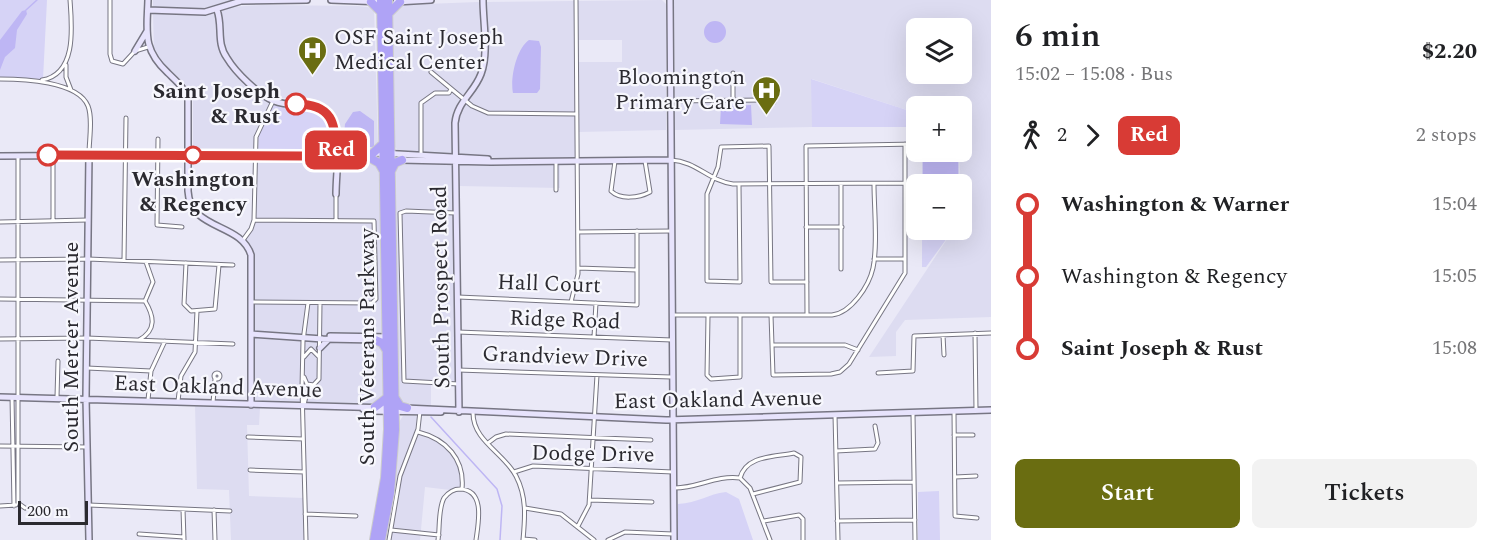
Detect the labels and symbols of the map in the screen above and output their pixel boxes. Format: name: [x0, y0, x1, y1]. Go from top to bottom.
place label: OSF Saint Joseph Medical Center: [334, 21, 504, 79]
hospital icon: OSF Saint Joseph Medical Center: [297, 34, 329, 76]
place label: Bloomington Primary Care: [615, 61, 745, 119]
hospital icon: Bloomington Primary Care: [750, 74, 782, 116]
place label: Saint Joseph & Rust: [153, 75, 280, 133]
marker: Saint Joseph & Rust: [285, 93, 307, 115]
line badge: Red: [302, 130, 370, 170]
unlabelled marker: [37, 144, 59, 166]
marker: Washington & Regency: [184, 146, 202, 164]
place label: Washington & Regency: [131, 163, 255, 221]
street label: South Prospect Road: [423, 185, 459, 389]
street label: South Veterans Parkway: [351, 227, 384, 466]
street label: South Mercer Avenue: [55, 242, 88, 452]
street label: Hall Court: [497, 266, 602, 302]
street label: Ridge Road: [509, 302, 621, 338]
street label: Grandview Drive: [482, 338, 648, 376]
street label: East Oakland Avenue: [113, 367, 323, 407]
street label: East Oakland Avenue: [613, 382, 823, 418]
street label: Dodge Drive: [531, 436, 655, 472]
scale bar: [18, 498, 88, 526]

